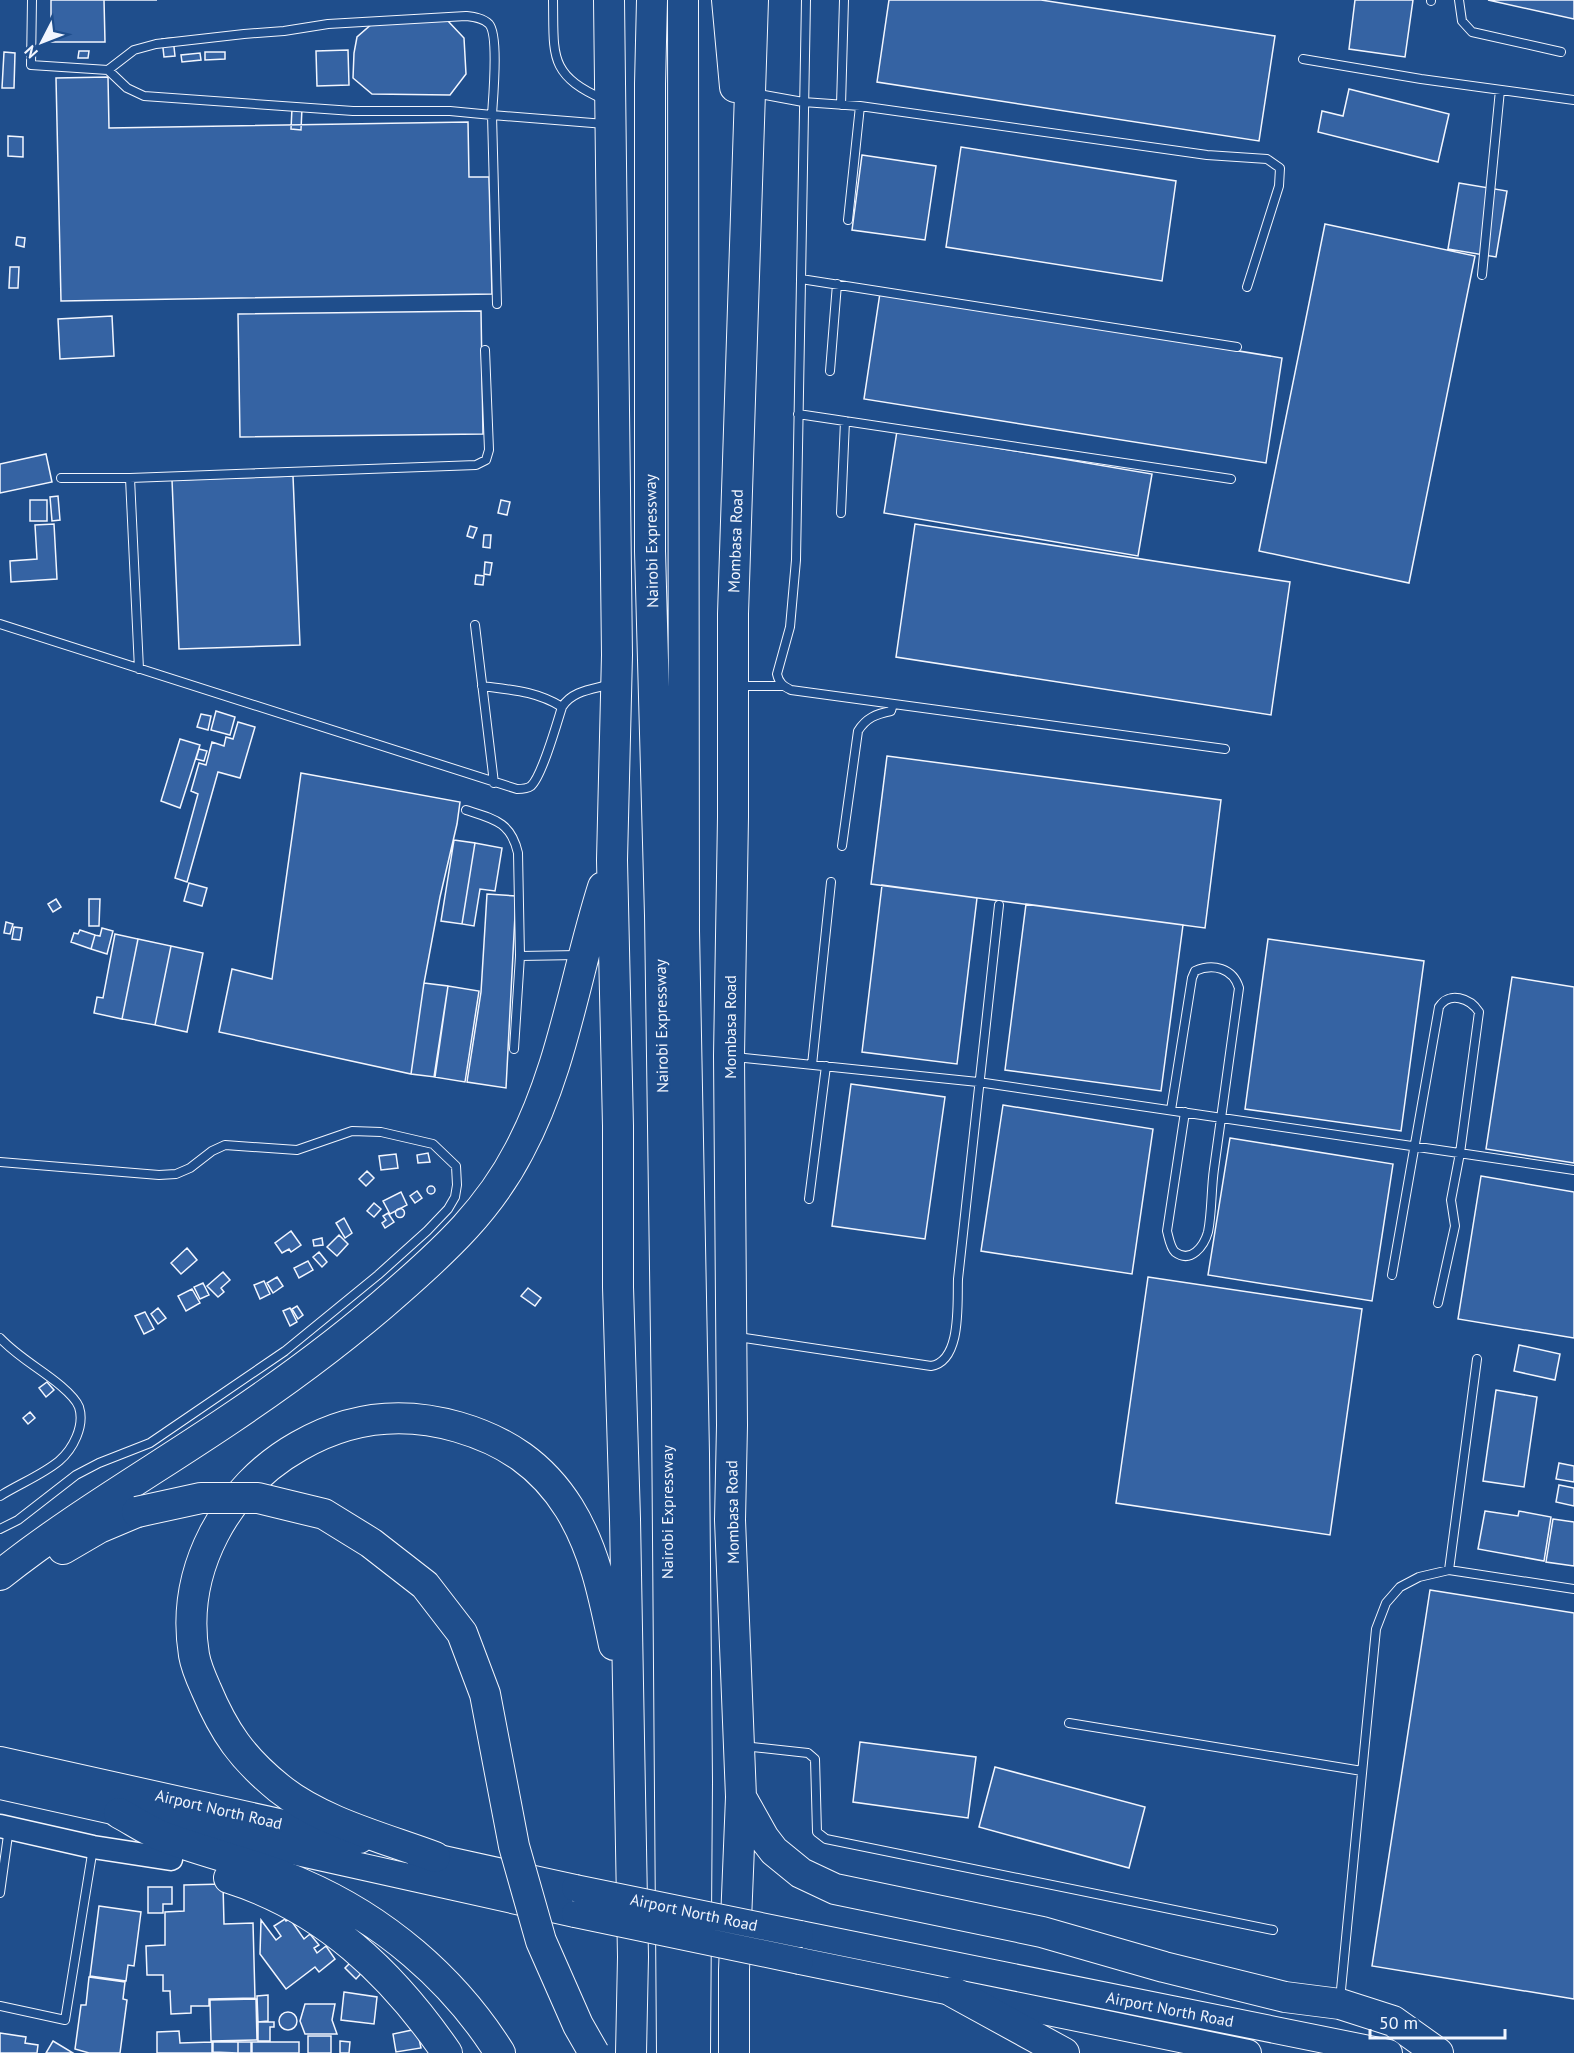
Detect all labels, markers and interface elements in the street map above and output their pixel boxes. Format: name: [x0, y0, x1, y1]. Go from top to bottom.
north arrow: [12, 12, 72, 72]
text: N: [20, 41, 42, 63]
street label: Nairobi Expressway: [640, 473, 662, 608]
street label: Mombasa Road: [723, 489, 747, 593]
street label: Nairobi Expressway: [650, 958, 672, 1093]
street label: Mombasa Road: [720, 975, 740, 1079]
street label: Nairobi Expressway: [657, 1445, 677, 1579]
street label: Mombasa Road: [721, 1460, 743, 1564]
street label: Airport North Road: [154, 1785, 284, 1833]
street label: Airport North Road: [629, 1889, 759, 1935]
street label: Airport North Road: [1105, 1987, 1235, 2031]
scale bar: [1370, 2002, 1505, 2040]
text: 50 m: [1379, 2011, 1418, 2034]

